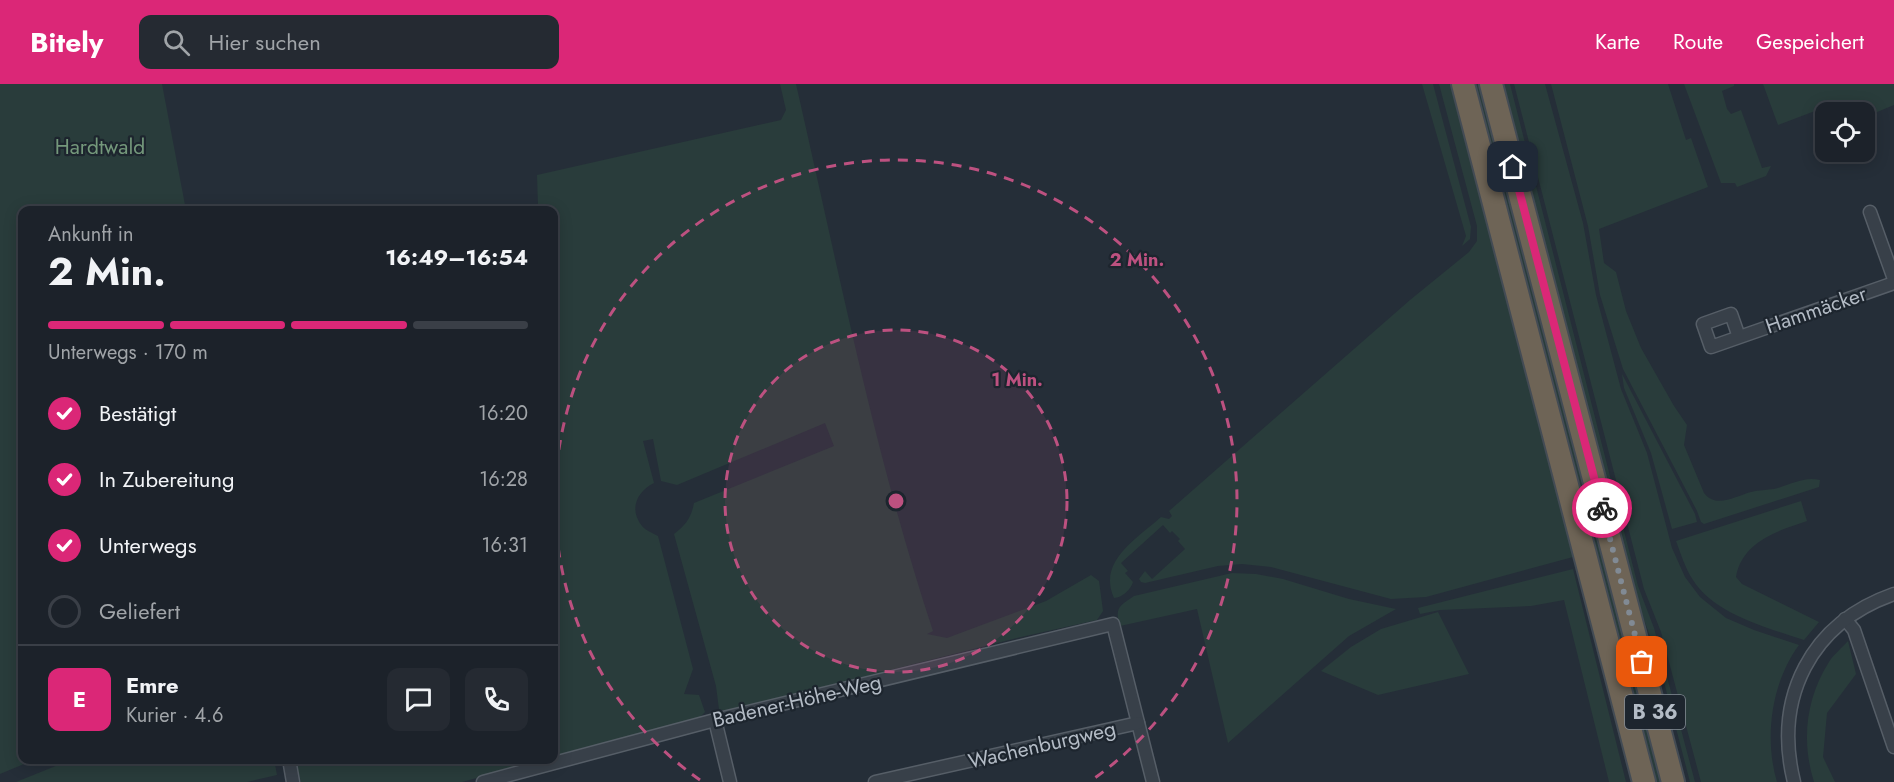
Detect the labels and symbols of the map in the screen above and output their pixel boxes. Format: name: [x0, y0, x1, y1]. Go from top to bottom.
park label: Hardtwald: [55, 132, 145, 162]
pin: [1487, 141, 1538, 192]
text: 2 Min.: [1110, 247, 1164, 273]
street label: Hammäcker: [1761, 278, 1871, 341]
text: 1 Min.: [991, 367, 1043, 393]
courier: [1572, 478, 1632, 538]
centre of rings: [886, 491, 906, 511]
pin: [1616, 636, 1667, 687]
street label: Badener-Höhe-Weg: [709, 667, 885, 735]
road number: B 36: [1625, 695, 1685, 729]
street label: Wachenburgweg: [965, 713, 1119, 777]

